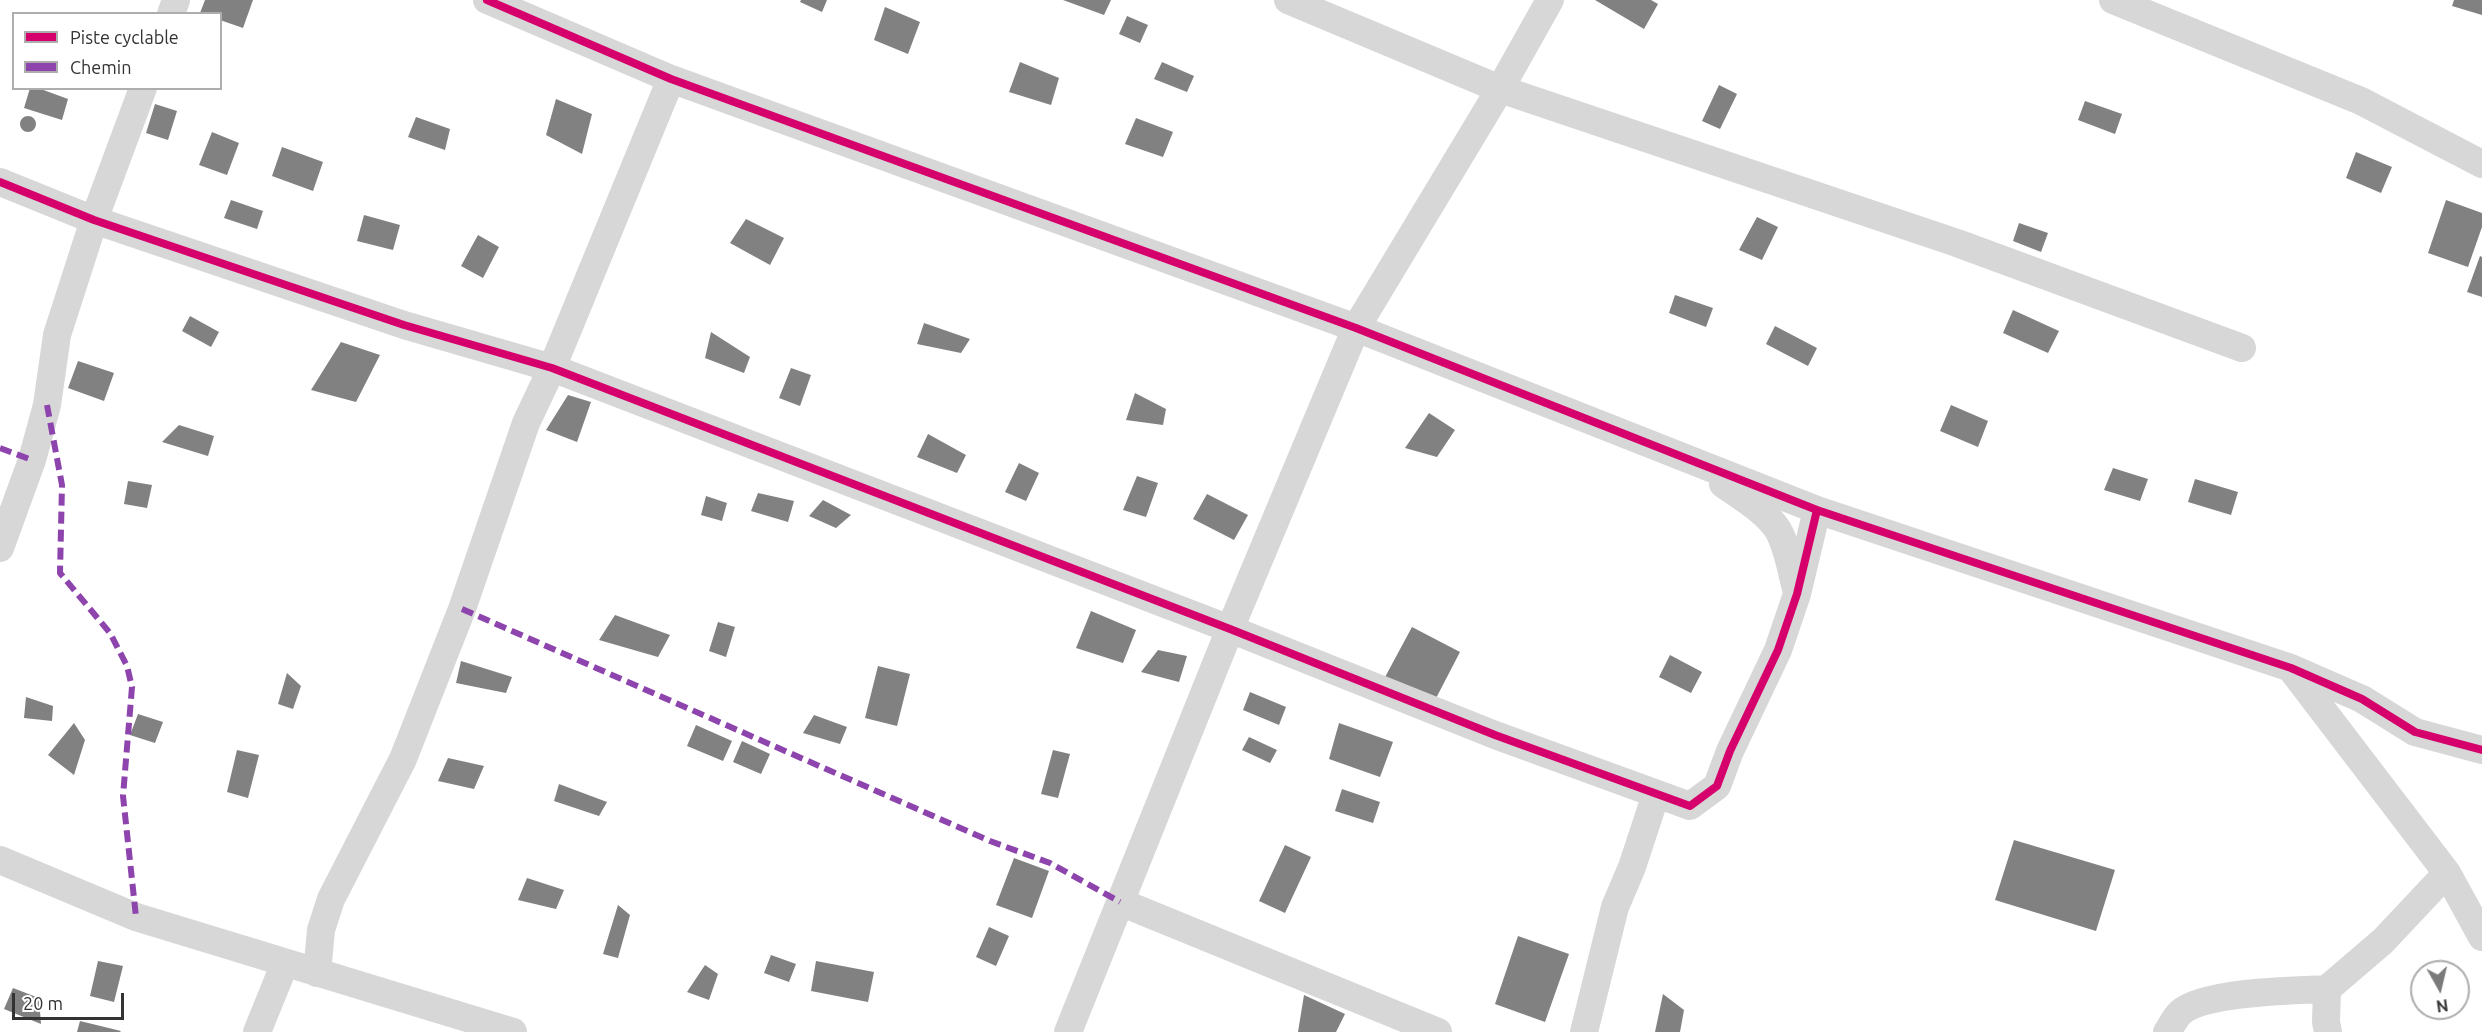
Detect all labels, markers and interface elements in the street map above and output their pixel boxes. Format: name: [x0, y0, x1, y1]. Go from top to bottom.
legend: [12, 12, 222, 90]
text: Piste cyclable: [70, 27, 179, 47]
text: Chemin: [70, 57, 131, 77]
north arrow: [2410, 960, 2470, 1020]
scale bar: [15, 981, 128, 1019]
text: 20 m: [23, 993, 63, 1013]
text: N: [2435, 996, 2449, 1016]

